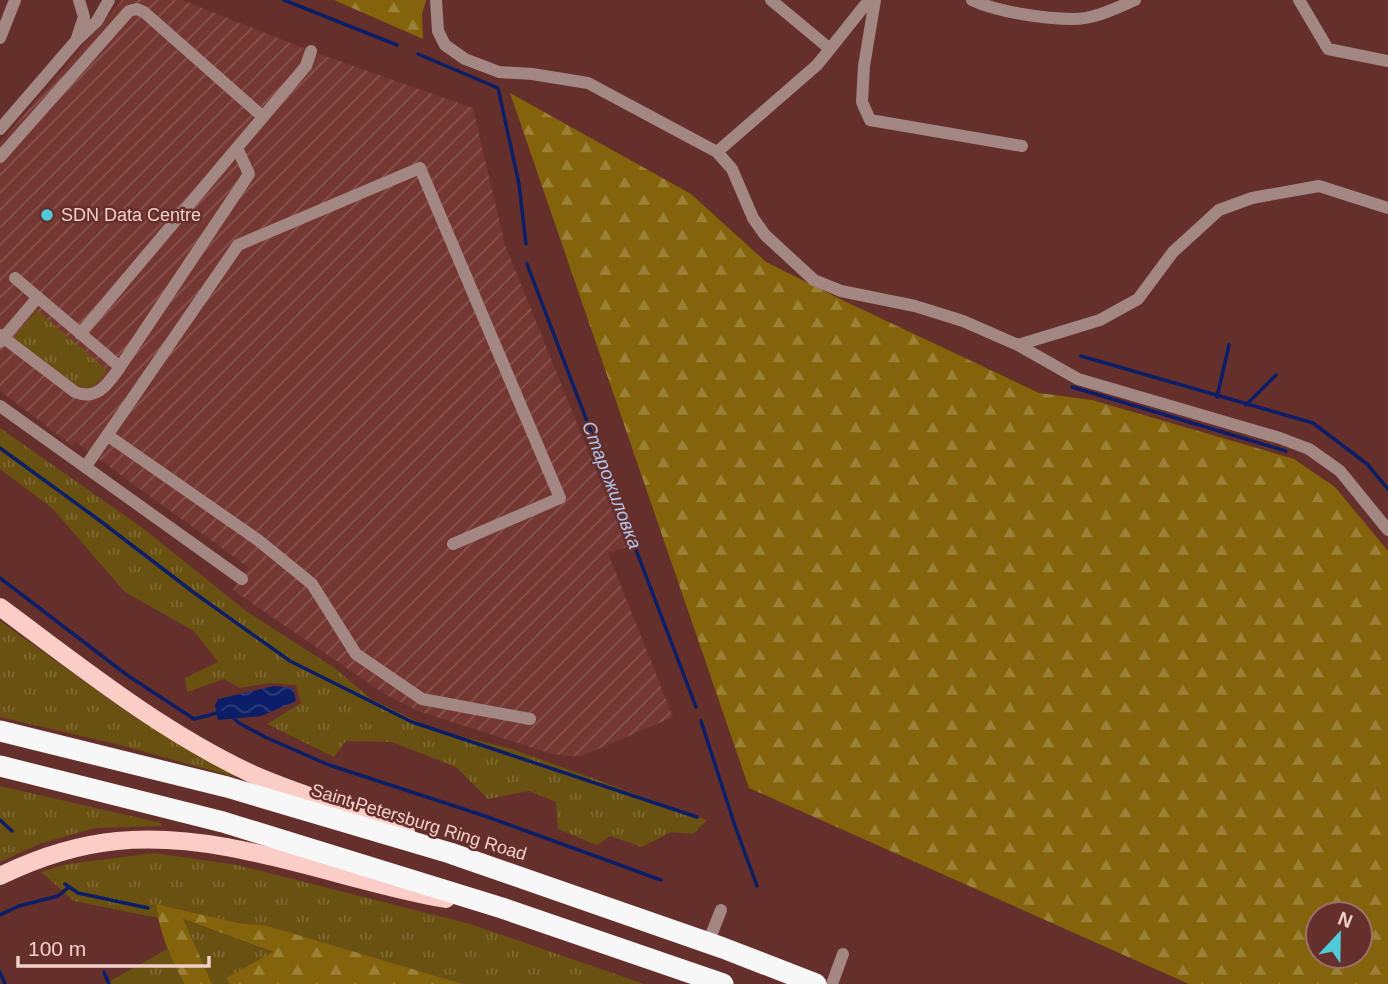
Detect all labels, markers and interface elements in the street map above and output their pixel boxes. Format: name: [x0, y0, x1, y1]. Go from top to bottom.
place label: SDN Data Centre: [61, 205, 201, 225]
marker: SDN Data Centre: [39, 207, 55, 223]
water label: Старожиловка: [578, 418, 646, 552]
street label: Saint Petersburg Ring Road: [309, 780, 529, 864]
north arrow: [1304, 900, 1374, 970]
text: N: [1335, 907, 1355, 932]
scale bar: [18, 925, 208, 969]
text: 100 m: [28, 937, 86, 960]

